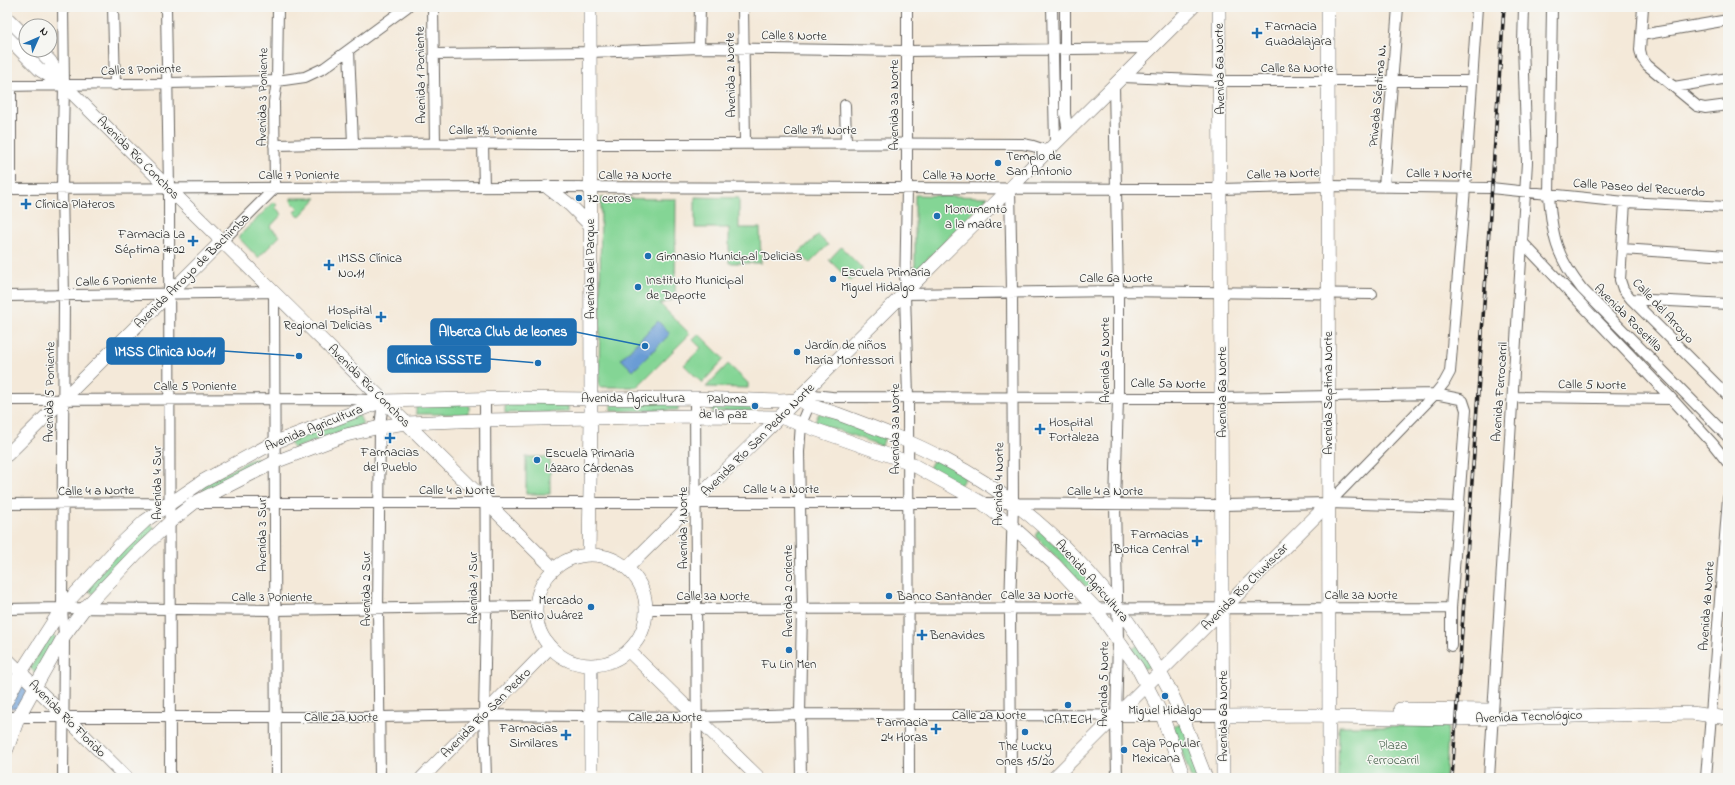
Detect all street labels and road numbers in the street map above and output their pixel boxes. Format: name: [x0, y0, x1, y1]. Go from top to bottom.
street label: Avenida 6a Norte: [1210, 23, 1230, 115]
street label: Avenida 1 Poniente: [411, 26, 431, 124]
street label: Calle 8 Norte: [761, 26, 827, 46]
street label: Avenida 2 Norte: [721, 32, 741, 118]
street label: Privada Séptima N.: [1364, 44, 1392, 148]
street label: Avenida 3 Poniente: [253, 47, 273, 147]
street label: Calle 8 Poniente: [100, 59, 182, 81]
street label: Avenida 3a Norte: [885, 59, 904, 150]
street label: Calle 8a Norte: [1261, 59, 1333, 78]
street label: Avenida Río Conchos: [92, 112, 184, 204]
street label: Calle 7½ Poniente: [449, 121, 537, 141]
street label: Calle 7½ Norte: [783, 121, 857, 140]
street label: Calle 7a Norte: [1246, 163, 1320, 185]
street label: Calle 7 Norte: [1406, 164, 1472, 184]
street label: Calle 7 Poniente: [259, 166, 340, 185]
street label: Calle 7a Norte: [599, 166, 672, 185]
street label: Calle 7a Norte: [922, 166, 996, 186]
street label: Calle Paseo del Recuerdo: [1572, 174, 1706, 202]
street label: Avenida Arroyo de Bachimba: [130, 209, 255, 334]
street label: Avenida del Parque: [581, 219, 600, 319]
street label: Calle 6a Norte: [1079, 269, 1153, 288]
street label: Calle 6 Poniente: [75, 270, 157, 292]
street label: Calle del Arroyo: [1627, 274, 1699, 349]
street label: Avenida Rosetilla: [1589, 279, 1667, 357]
street label: Avenida 5 Norte: [1096, 317, 1115, 403]
street label: Avenida Septima Norte: [1319, 331, 1338, 455]
street label: Avenida Río Conchos: [323, 340, 415, 432]
street label: Avenida 5 Poniente: [40, 341, 60, 443]
street label: Avenida Ferrocarril: [1487, 341, 1513, 443]
street label: Avenida 6a Norte: [1213, 346, 1232, 438]
street label: Calle 5a Norte: [1130, 374, 1206, 394]
street label: Calle 5 Norte: [1558, 375, 1626, 395]
street label: Calle 5 Poniente: [154, 377, 237, 396]
street label: Avenida Río San Pedro Norte: [697, 379, 819, 501]
street label: Avenida 3a Norte: [886, 383, 905, 474]
street label: Avenida Agricultura: [581, 389, 685, 409]
street label: Avenida Agricultura: [262, 400, 366, 457]
street label: Avenida 4 Norte: [989, 442, 1009, 526]
street label: Avenida 4 Sur: [148, 445, 167, 520]
street label: Calle 4 a Norte: [743, 480, 819, 499]
street label: Calle 4 a Norte: [58, 481, 134, 501]
street label: Calle 4 a Norte: [419, 481, 495, 500]
street label: Calle 4 a Norte: [1067, 482, 1143, 501]
street label: Avenida 1 Norte: [674, 486, 693, 569]
street label: Avenida 3 Sur: [253, 497, 272, 572]
street label: Avenida Agricultura: [1050, 536, 1133, 627]
street label: Avenida Río Chuviscar: [1197, 538, 1294, 635]
street label: Avenida 2 Oriente: [779, 545, 798, 637]
street label: Avenida 2 Sur: [357, 551, 376, 627]
street label: Avenida 1 Sur: [464, 551, 483, 624]
street label: Avenida 1a Norte: [1694, 560, 1720, 651]
street label: Calle 3a Norte: [1001, 586, 1074, 605]
street label: Calle 3a Norte: [1325, 586, 1398, 605]
street label: Calle 3a Norte: [677, 587, 750, 606]
street label: Calle 3 Poniente: [232, 588, 313, 607]
street label: Avenida 5 Norte: [1094, 641, 1114, 727]
street label: Avenida Río San Pedro: [437, 663, 536, 762]
street label: Avenida 6a Norte: [1214, 670, 1233, 762]
street label: Avenida Río Florido: [24, 676, 110, 762]
street label: Calle 2a Norte: [952, 706, 1026, 725]
street label: Avenida Tecnológico: [1475, 706, 1583, 729]
street label: Calle 2a Norte: [304, 708, 378, 727]
street label: Calle 2a Norte: [628, 708, 702, 727]

